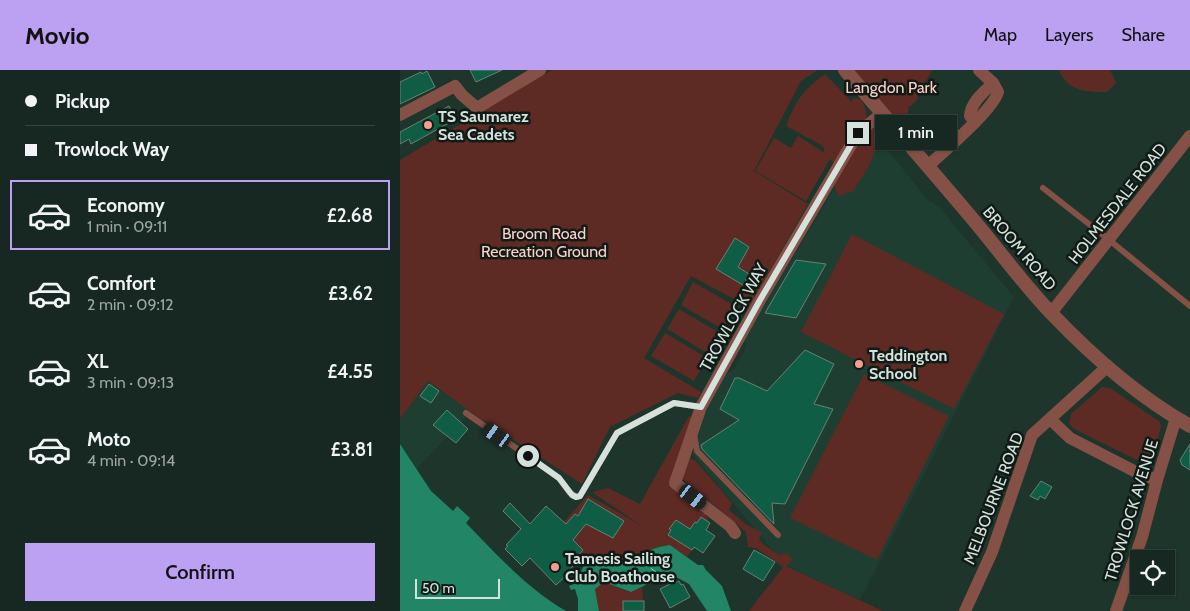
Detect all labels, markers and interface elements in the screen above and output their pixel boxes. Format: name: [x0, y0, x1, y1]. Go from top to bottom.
text: Movio: [25, 21, 90, 50]
text: Map: [984, 24, 1017, 46]
text: Layers: [1045, 24, 1094, 46]
text: Share: [1122, 24, 1165, 46]
park label: Langdon Park: [845, 78, 938, 97]
text: Pickup: [55, 90, 110, 113]
place label: TS Saumarez Sea Cadets: [438, 107, 529, 144]
callout: 1 min: [876, 116, 958, 150]
marker: TS Saumarez Sea Cadets: [422, 119, 434, 131]
route end: [847, 122, 869, 144]
text: 1 min: [898, 123, 934, 142]
text: Trowlock Way: [55, 138, 169, 161]
street label: HOLMESDALE ROAD: [1064, 139, 1170, 267]
icon: car: [27, 193, 72, 238]
text: Economy: [87, 194, 165, 217]
street label: BROOM ROAD: [979, 203, 1060, 294]
text: £2.68: [327, 204, 373, 227]
text: 1 min · 09:11: [87, 217, 167, 236]
park label: Broom Road Recreation Ground: [481, 224, 607, 261]
street label: TROWLOCK WAY: [696, 259, 771, 375]
icon: car: [27, 271, 72, 316]
text: Comfort: [87, 272, 156, 295]
text: £3.62: [328, 282, 373, 305]
text: 2 min · 09:12: [87, 295, 174, 314]
place label: Teddington School: [869, 346, 947, 383]
icon: car: [27, 349, 72, 394]
text: XL: [87, 350, 108, 373]
marker: Teddington School: [853, 358, 865, 370]
text: £4.55: [327, 360, 373, 383]
text: 3 min · 09:13: [87, 373, 174, 392]
car: [480, 420, 513, 450]
icon: car: [27, 427, 72, 472]
text: Moto: [87, 428, 131, 451]
street label: MELBOURNE ROAD: [960, 429, 1027, 567]
street label: TROWLOCK AVENUE: [1101, 437, 1162, 583]
text: £3.81: [331, 438, 373, 461]
route start: [517, 445, 539, 467]
text: 4 min · 09:14: [87, 451, 175, 470]
car: [676, 482, 709, 512]
button: Confirm: [25, 543, 375, 601]
place label: Tamesis Sailing Club Boathouse: [565, 549, 675, 586]
map controls: [1130, 550, 1175, 595]
button: locate: [1130, 550, 1175, 595]
marker: Tamesis Sailing Club Boathouse: [549, 561, 561, 573]
scale bar: [415, 576, 500, 599]
text: 50 m: [422, 579, 455, 597]

